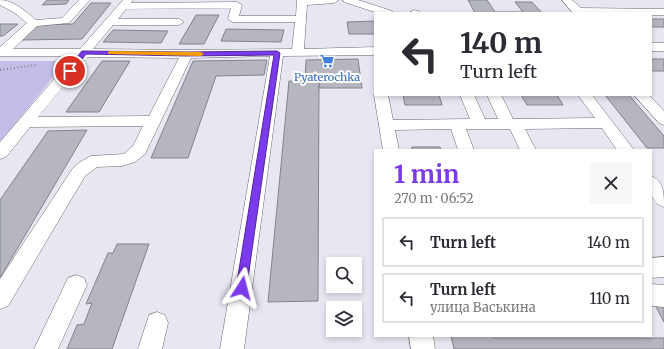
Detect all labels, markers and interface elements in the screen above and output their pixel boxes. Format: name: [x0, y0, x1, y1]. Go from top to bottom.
text: 140 m: [460, 25, 542, 61]
icon: left: [394, 28, 446, 80]
supermarket icon: Pyaterochka: [319, 53, 335, 69]
pin: [53, 54, 87, 88]
icon: arrive: [59, 60, 81, 82]
text: Turn left: [460, 60, 537, 83]
place label: Pyaterochka: [294, 70, 360, 84]
text: 1 min: [394, 159, 459, 190]
button: close: [590, 162, 632, 204]
text: 270 m · 06:52: [394, 190, 474, 207]
icon: left: [396, 231, 418, 253]
text: Turn left: [430, 233, 496, 252]
text: 140 m: [587, 233, 630, 252]
map controls: [326, 257, 362, 337]
button: search: [326, 257, 362, 293]
position arrow: [221, 267, 263, 309]
text: Turn left: [430, 280, 496, 299]
icon: left: [396, 287, 418, 309]
text: 110 m: [589, 289, 630, 308]
text: улица Васькина: [430, 299, 536, 316]
button: layers: [326, 301, 362, 337]

